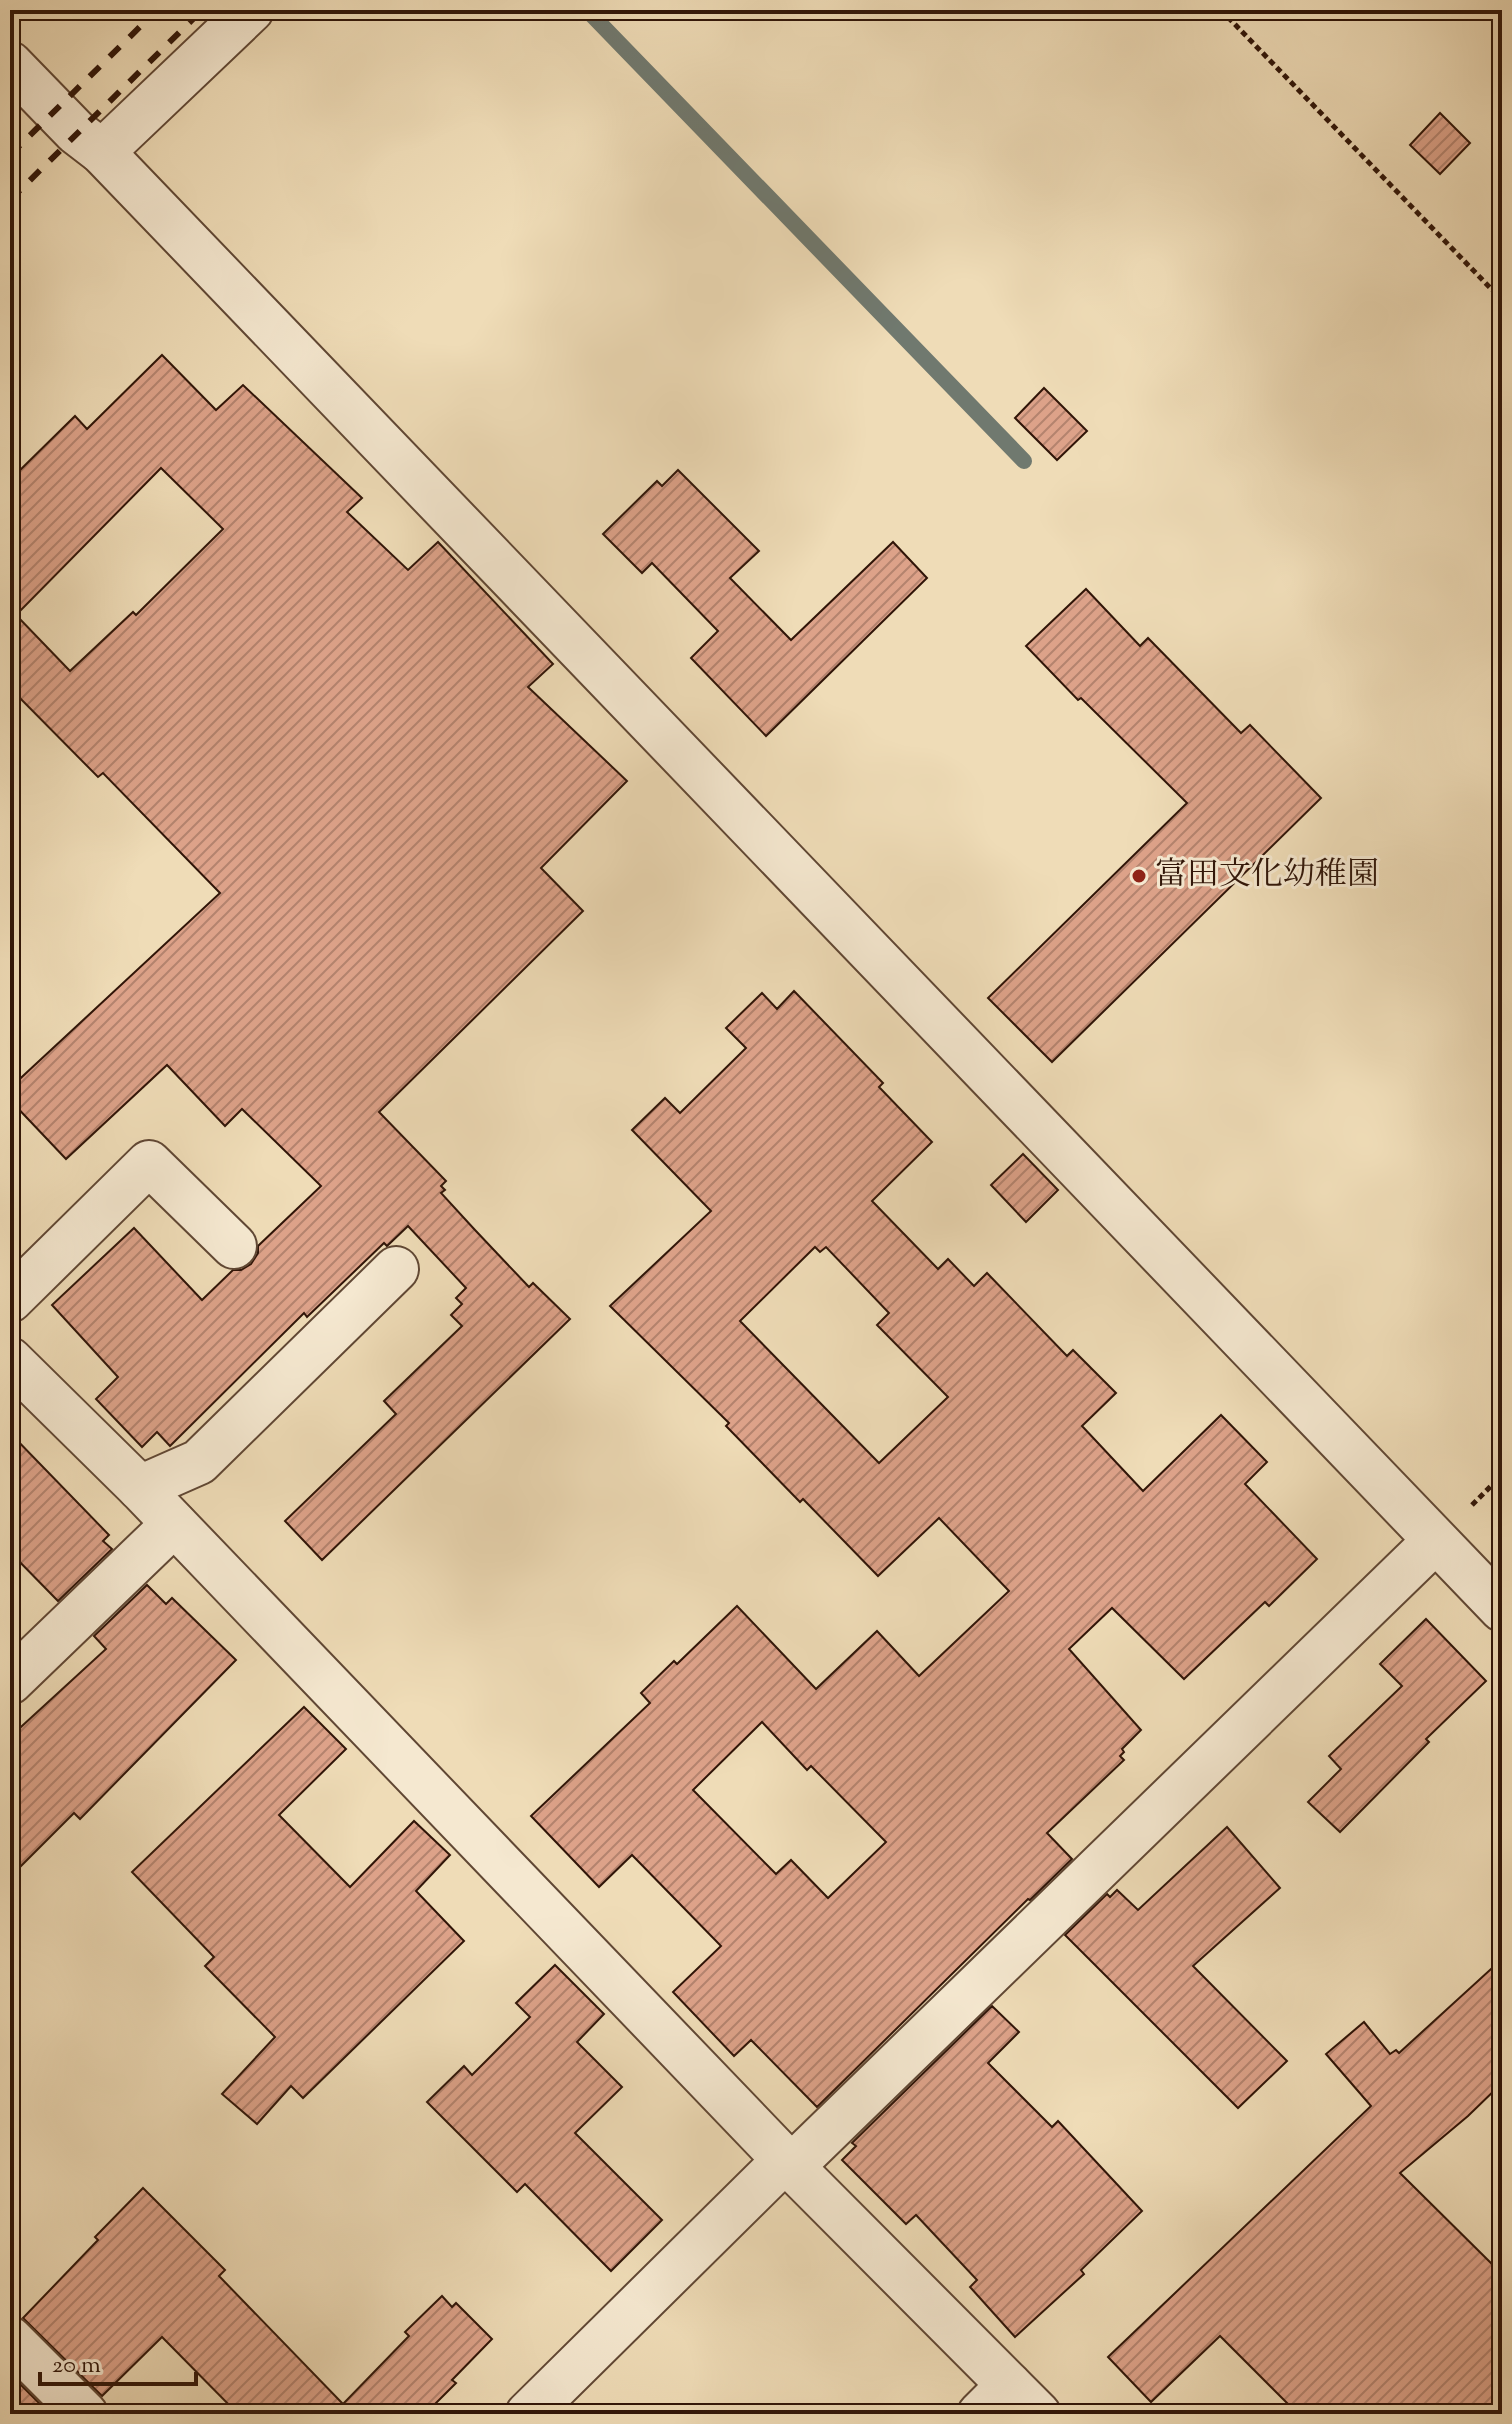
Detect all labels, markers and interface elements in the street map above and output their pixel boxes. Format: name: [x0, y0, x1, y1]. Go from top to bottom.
place label: 富田文化幼稚園: [1155, 853, 1379, 899]
marker: 富田文化幼稚園: [1130, 867, 1148, 885]
scale bar: [40, 2336, 196, 2386]
text: 20 m: [52, 2349, 101, 2383]

